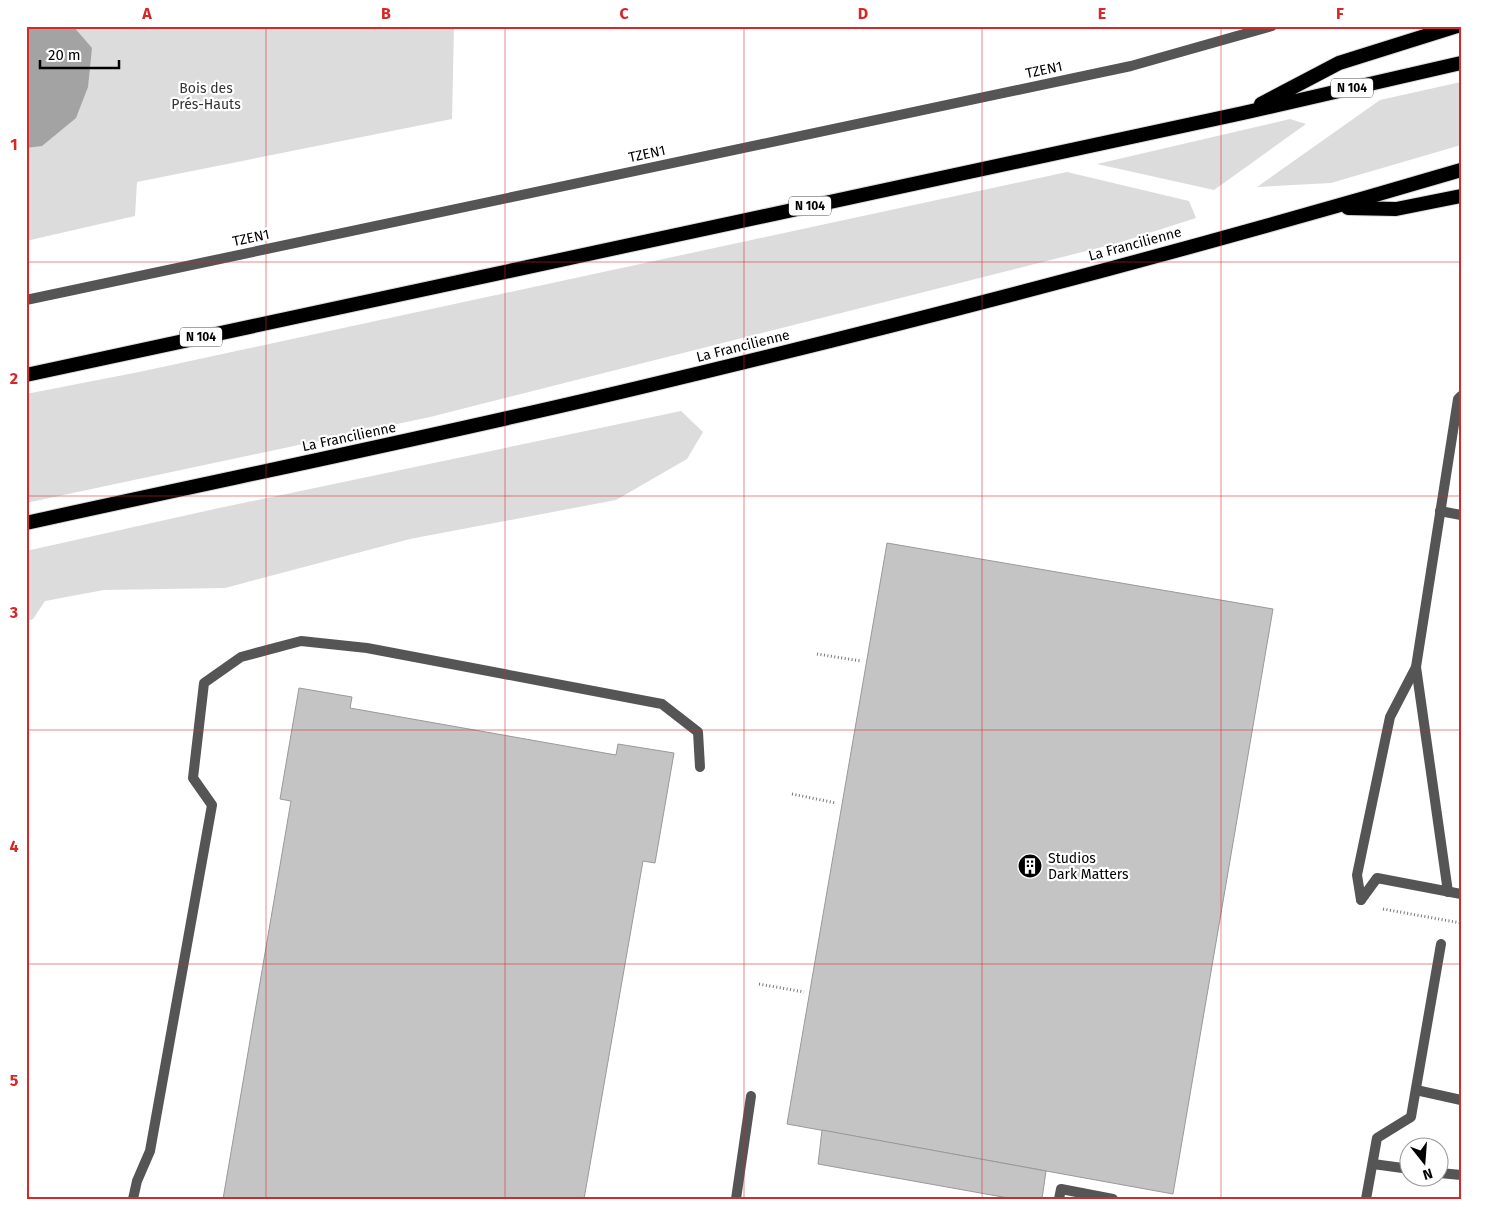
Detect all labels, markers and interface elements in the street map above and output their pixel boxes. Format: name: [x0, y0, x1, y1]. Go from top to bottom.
text: A: [141, 4, 152, 23]
text: B: [381, 4, 391, 23]
text: C: [619, 4, 629, 23]
text: D: [858, 4, 868, 23]
text: E: [1098, 4, 1106, 23]
text: F: [1336, 4, 1344, 23]
scale bar: [40, 38, 119, 70]
text: 20 m: [48, 46, 81, 64]
street label: TZEN1: [1024, 58, 1064, 82]
road number: N 104: [1331, 78, 1373, 98]
park label: Bois des Prés-Hauts: [171, 80, 241, 113]
text: 1: [10, 135, 18, 154]
street label: TZEN1: [627, 142, 667, 166]
road number: N 104: [789, 197, 831, 216]
street label: La Francilienne: [1087, 223, 1183, 265]
street label: TZEN1: [231, 226, 271, 250]
street label: La Francilienne: [695, 326, 791, 366]
road number: N 104: [180, 328, 222, 347]
text: 2: [10, 369, 18, 388]
street label: La Francilienne: [300, 419, 398, 455]
text: 3: [9, 603, 18, 622]
text: 4: [9, 837, 19, 856]
place label: Studios Dark Matters: [1048, 850, 1129, 883]
building icon: Studios Dark Matters: [1017, 853, 1043, 879]
text: 5: [10, 1071, 19, 1090]
north arrow: [1400, 1138, 1450, 1188]
text: N: [1421, 1164, 1435, 1183]

